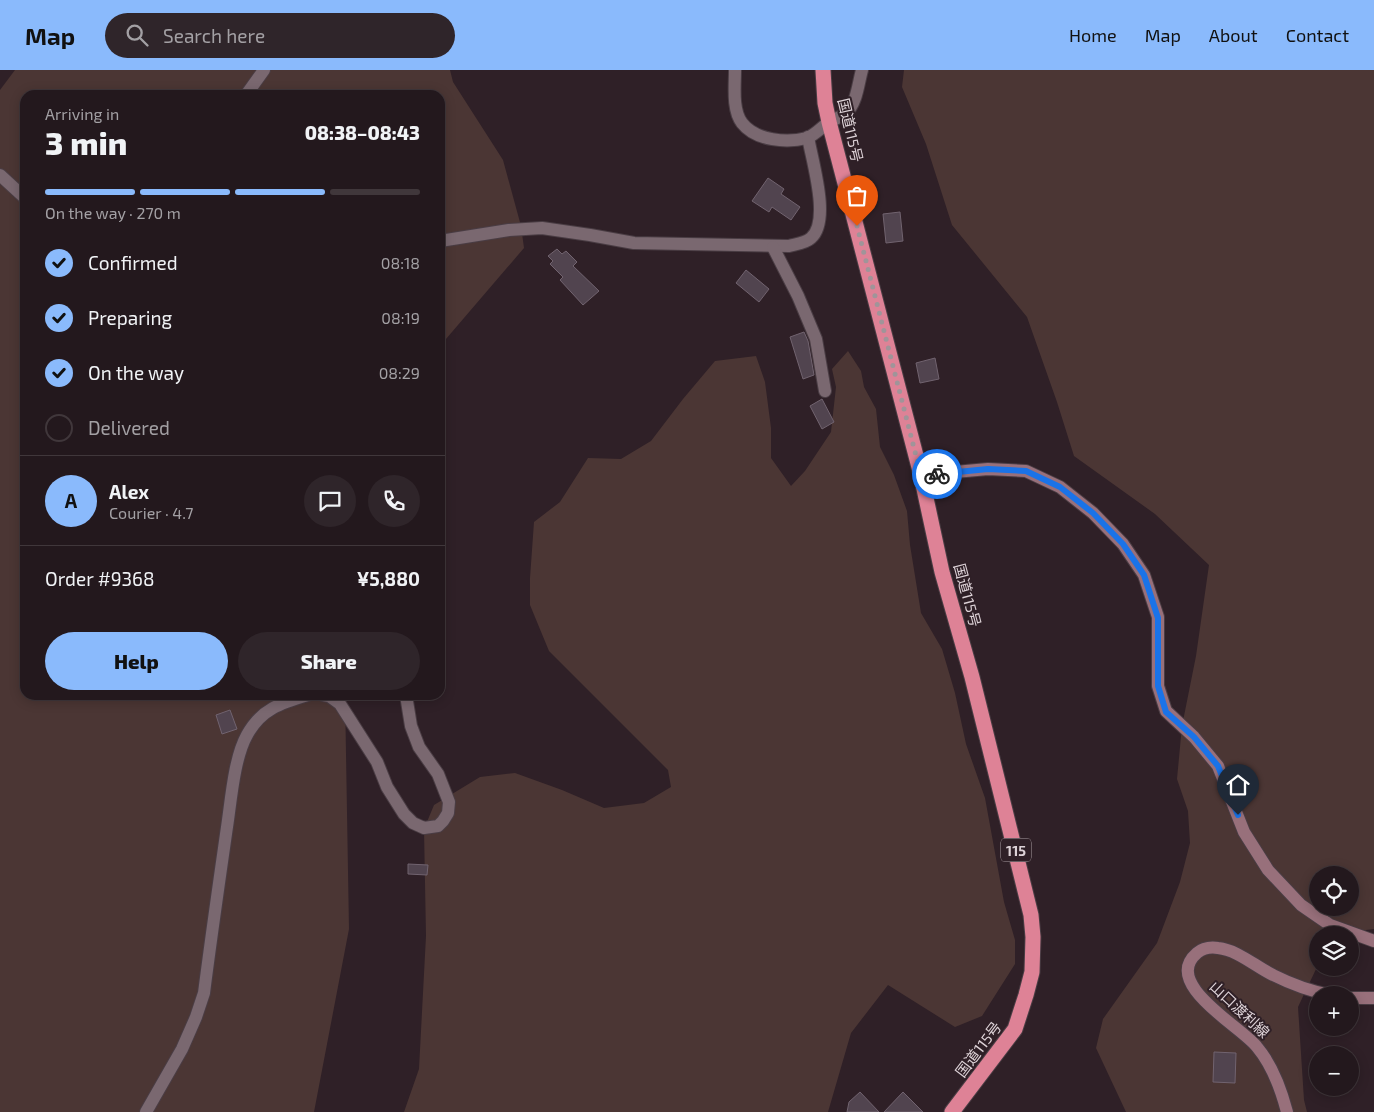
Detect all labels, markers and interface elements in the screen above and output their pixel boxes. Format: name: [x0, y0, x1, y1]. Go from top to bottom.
search box: [105, 13, 455, 58]
text: Map: [25, 21, 75, 50]
icon: search: [123, 21, 151, 49]
text: Search here: [163, 24, 265, 47]
text: Home: [1069, 24, 1117, 46]
text: Map: [1145, 24, 1181, 46]
text: About: [1209, 24, 1258, 46]
text: Contact: [1286, 24, 1349, 46]
street label: 国道115号: [835, 96, 867, 164]
text: Arriving in: [45, 104, 119, 123]
text: 08:38–08:43: [305, 121, 420, 144]
text: 3 min: [45, 123, 127, 161]
pin: [836, 175, 878, 226]
icon: bag: [843, 182, 871, 210]
text: On the way · 270 m: [45, 203, 181, 222]
icon: check: [45, 249, 73, 277]
text: Confirmed: [88, 251, 178, 274]
text: 08:18: [381, 253, 420, 272]
icon: check: [45, 304, 73, 332]
text: Preparing: [88, 306, 172, 329]
text: 08:19: [381, 308, 420, 327]
icon: check: [45, 359, 73, 387]
text: On the way: [88, 361, 184, 384]
text: 08:29: [379, 363, 420, 382]
text: Delivered: [88, 416, 170, 439]
courier: [912, 449, 962, 499]
icon: bike: [923, 460, 951, 488]
button: chat: [304, 475, 356, 527]
button: phone: [368, 475, 420, 527]
text: Alex: [109, 480, 149, 503]
text: A: [65, 489, 77, 512]
text: Courier · 4.7: [109, 503, 193, 522]
street label: 国道115号: [951, 561, 985, 629]
text: Order #9368: [45, 567, 155, 590]
text: ¥5,880: [357, 567, 420, 590]
button: Help: [45, 632, 228, 690]
button: Share: [238, 632, 420, 690]
pin: [1217, 764, 1259, 815]
icon: home: [1224, 771, 1252, 799]
road number: 115: [1001, 838, 1031, 862]
map controls: [1309, 866, 1359, 1096]
button: locate: [1309, 866, 1359, 916]
button: layers: [1309, 926, 1359, 976]
street label: 山口渡利線: [1206, 977, 1274, 1041]
button: +: [1309, 986, 1359, 1036]
street label: 国道115号: [951, 1018, 1005, 1080]
button: −: [1309, 1046, 1359, 1096]

